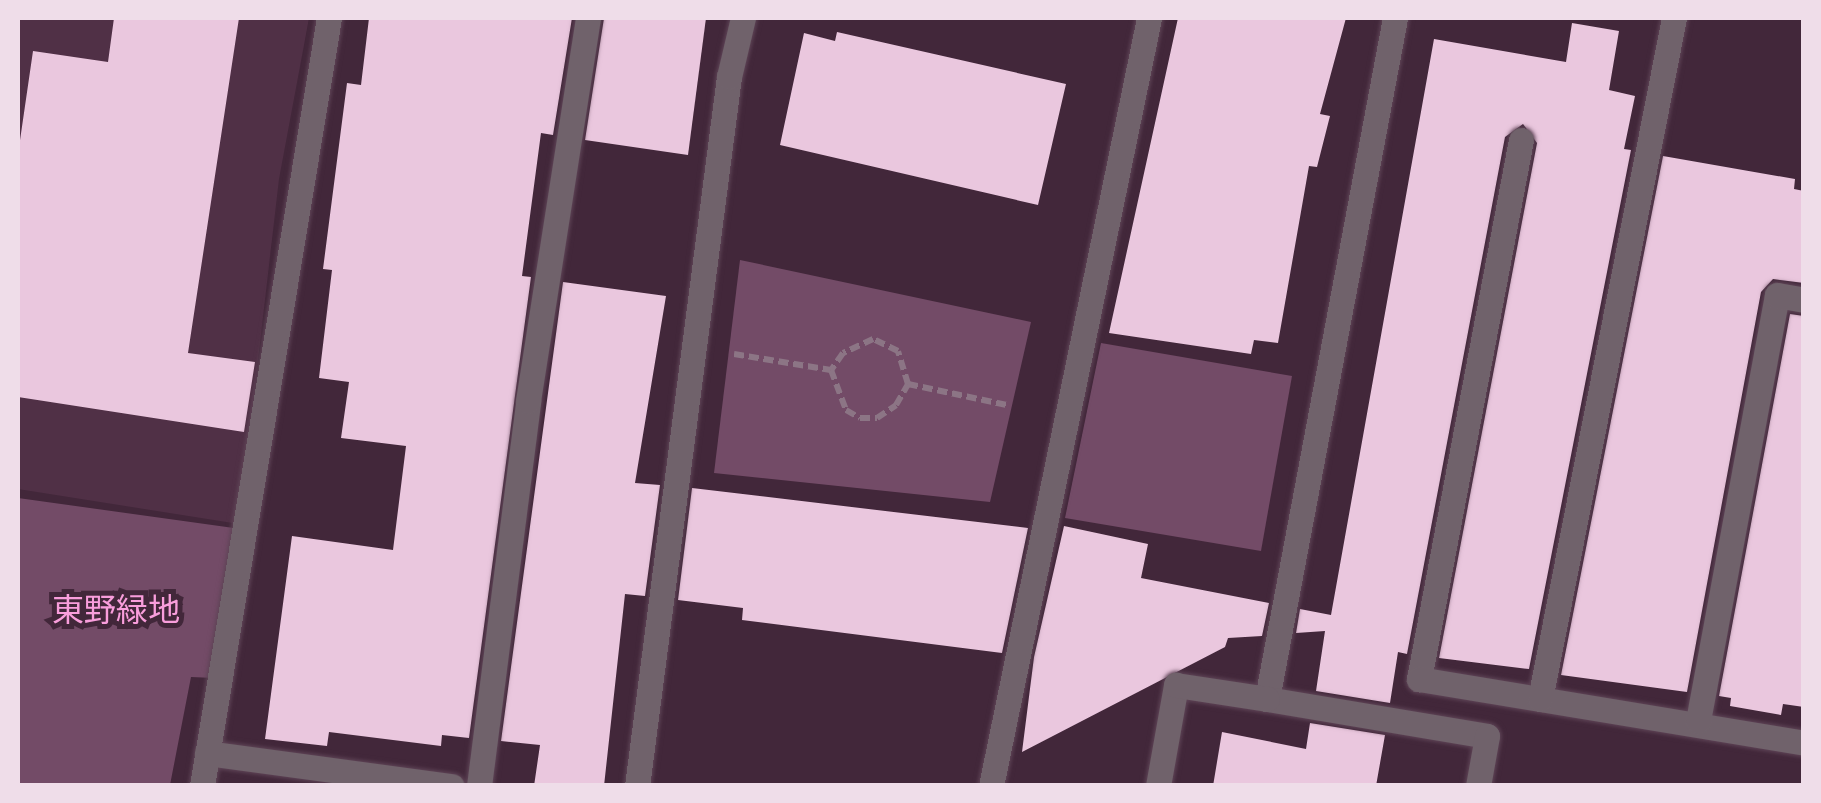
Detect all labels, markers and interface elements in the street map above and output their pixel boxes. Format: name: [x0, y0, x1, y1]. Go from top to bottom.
park label: 東野緑地: [52, 591, 180, 629]

